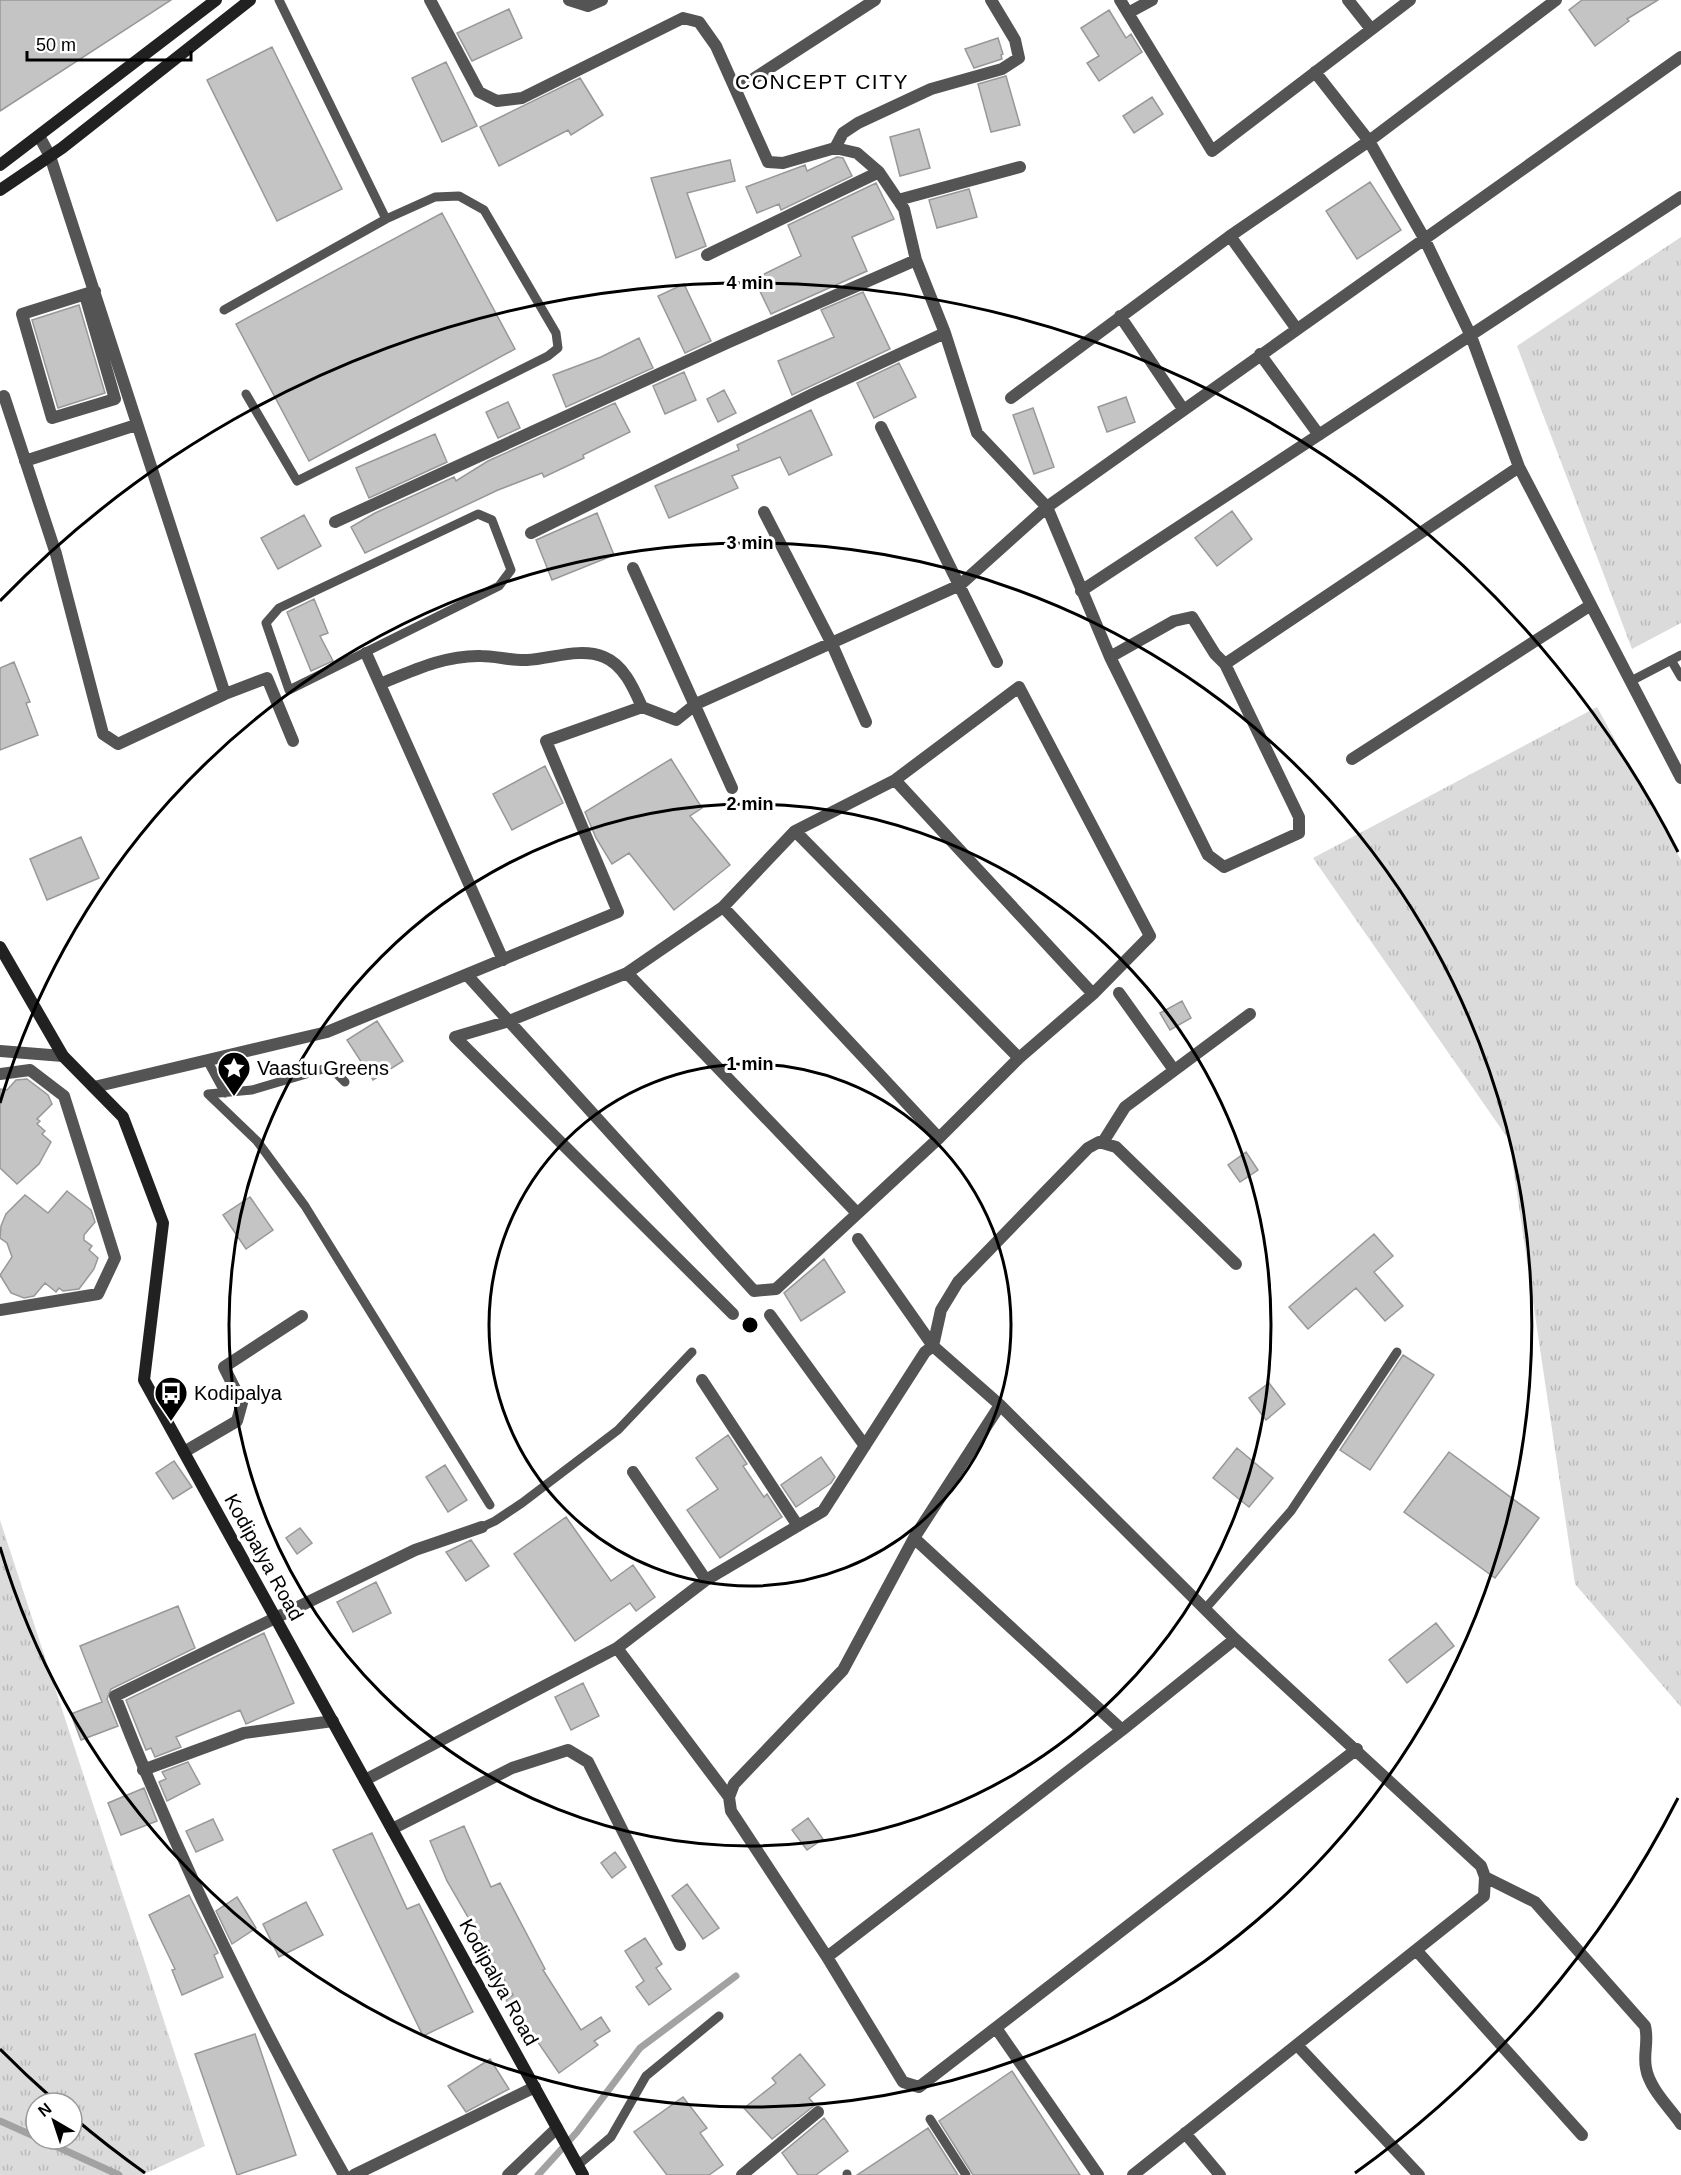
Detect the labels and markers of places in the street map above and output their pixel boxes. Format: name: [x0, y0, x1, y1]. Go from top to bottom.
place icon: Vaastu Greens: [216, 1050, 252, 1097]
place label: Vaastu Greens: [257, 1057, 389, 1079]
centre of rings: [740, 1315, 760, 1335]
bus stop icon: Kodipalya: [153, 1375, 189, 1422]
place label: Kodipalya: [194, 1382, 283, 1404]

